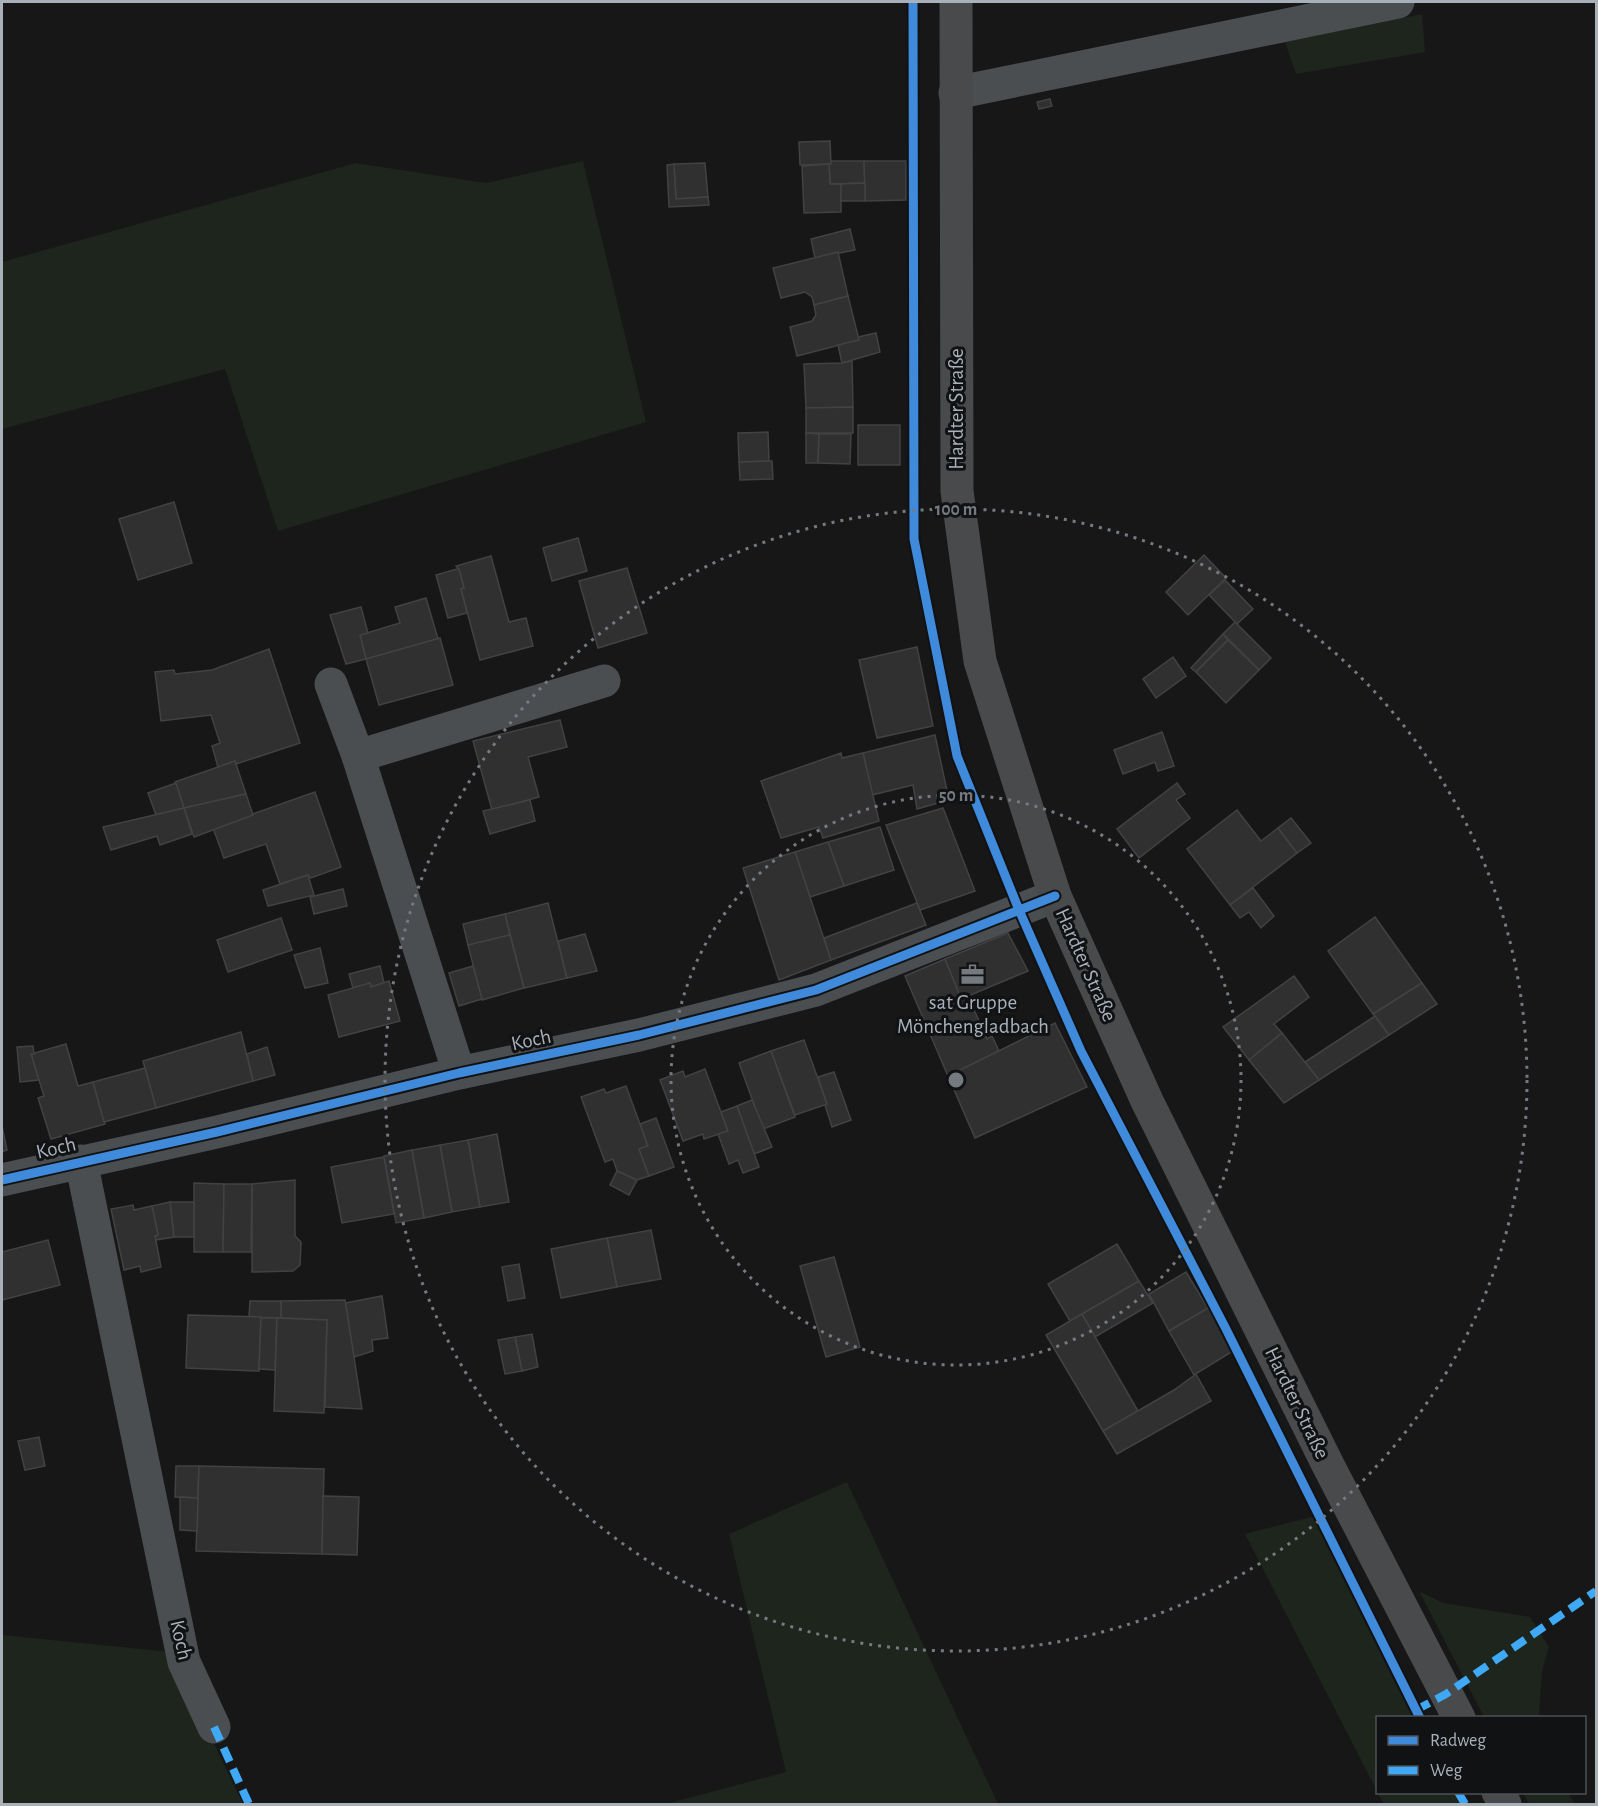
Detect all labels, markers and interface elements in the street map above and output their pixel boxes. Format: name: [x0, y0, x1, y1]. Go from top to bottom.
street label: Hardter Straße: [946, 348, 967, 470]
text: 100 m: [935, 501, 977, 519]
text: 50 m: [939, 787, 973, 805]
street label: Hardter Straße: [1052, 905, 1120, 1025]
office icon: sat Gruppe Mönchengladbach: [960, 961, 986, 987]
place label: sat Gruppe Mönchengladbach: [897, 992, 1049, 1037]
street label: Koch: [509, 1026, 553, 1054]
centre of rings: [946, 1070, 966, 1090]
street label: Koch: [34, 1133, 78, 1163]
street label: Hardter Straße: [1261, 1344, 1333, 1462]
street label: Koch: [166, 1618, 196, 1662]
legend: [1376, 1716, 1586, 1794]
text: Radweg: [1430, 1732, 1486, 1750]
text: Weg: [1430, 1762, 1462, 1780]

